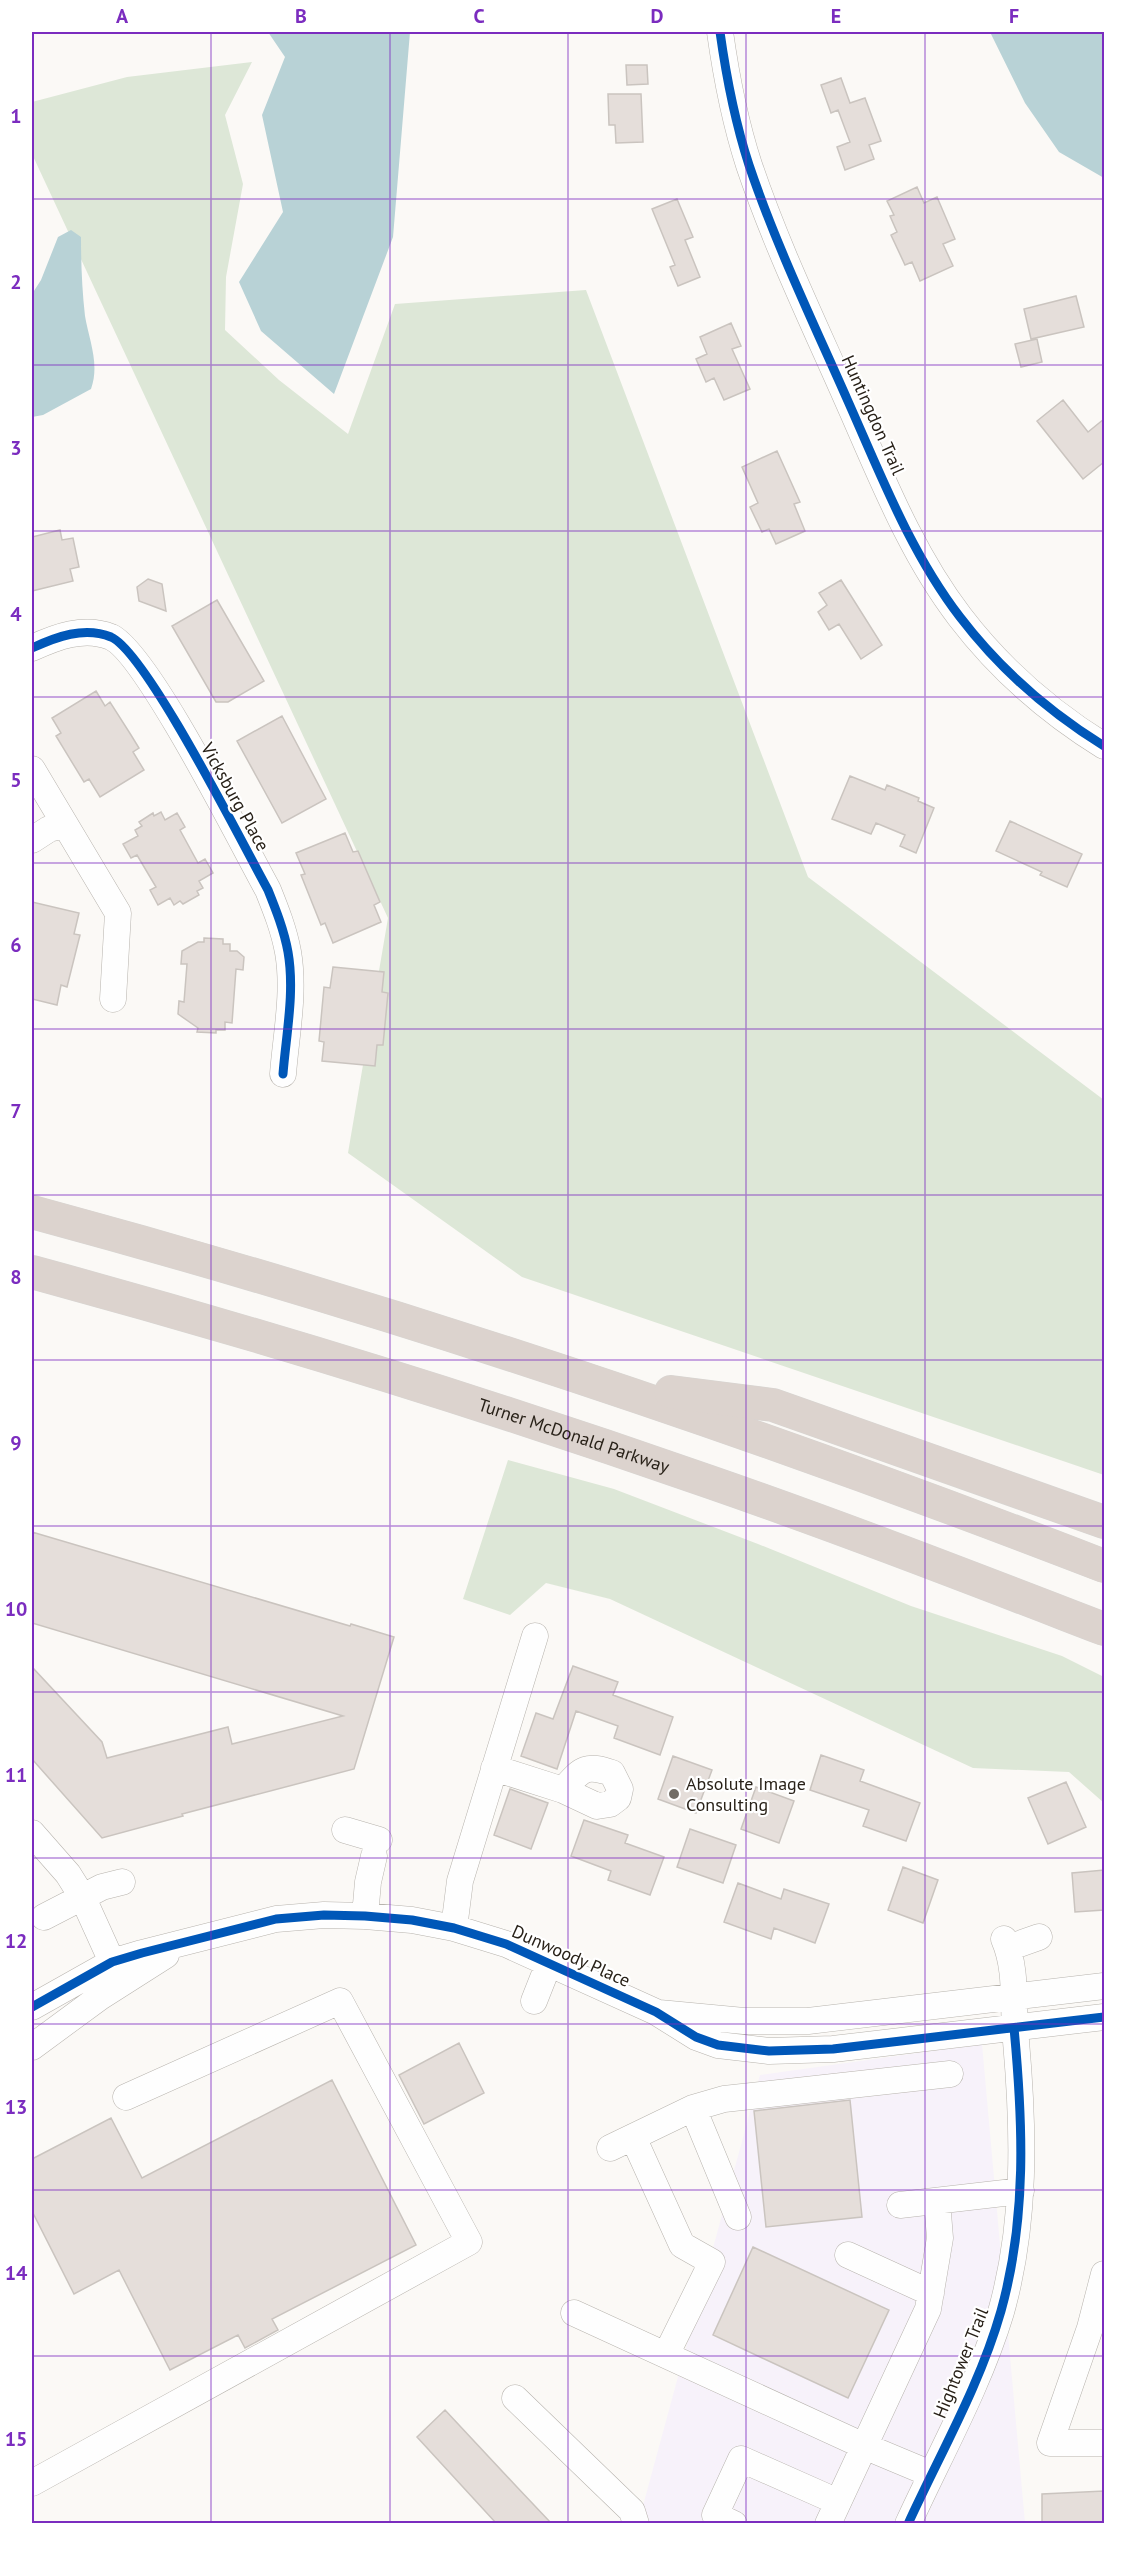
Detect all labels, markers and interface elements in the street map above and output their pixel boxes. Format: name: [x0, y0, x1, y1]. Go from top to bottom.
text: A: [116, 3, 129, 29]
text: B: [295, 3, 307, 29]
text: C: [473, 3, 485, 29]
text: D: [651, 3, 664, 29]
text: E: [831, 3, 841, 29]
text: F: [1009, 3, 1019, 29]
text: 1: [10, 103, 22, 129]
text: 2: [10, 269, 22, 295]
street label: Huntingdon Trail: [837, 351, 910, 479]
text: 3: [10, 435, 22, 461]
text: 4: [10, 601, 22, 627]
street label: Vicksburg Place: [196, 738, 275, 855]
text: 5: [10, 767, 22, 793]
text: 6: [10, 932, 22, 958]
text: 7: [10, 1098, 22, 1124]
text: 8: [10, 1264, 22, 1290]
street label: Turner McDonald Parkway: [475, 1393, 673, 1478]
text: 9: [10, 1430, 22, 1456]
text: 10: [5, 1596, 27, 1622]
text: 11: [5, 1762, 27, 1788]
place label: Absolute Image Consulting: [686, 1772, 806, 1816]
marker: Absolute Image Consulting: [667, 1787, 681, 1801]
street label: Dunwoody Place: [509, 1919, 634, 1992]
text: 12: [5, 1928, 27, 1954]
text: 13: [5, 2094, 27, 2120]
text: 14: [5, 2260, 28, 2286]
street label: Hightower Trail: [928, 2303, 993, 2422]
text: 15: [5, 2426, 27, 2452]

